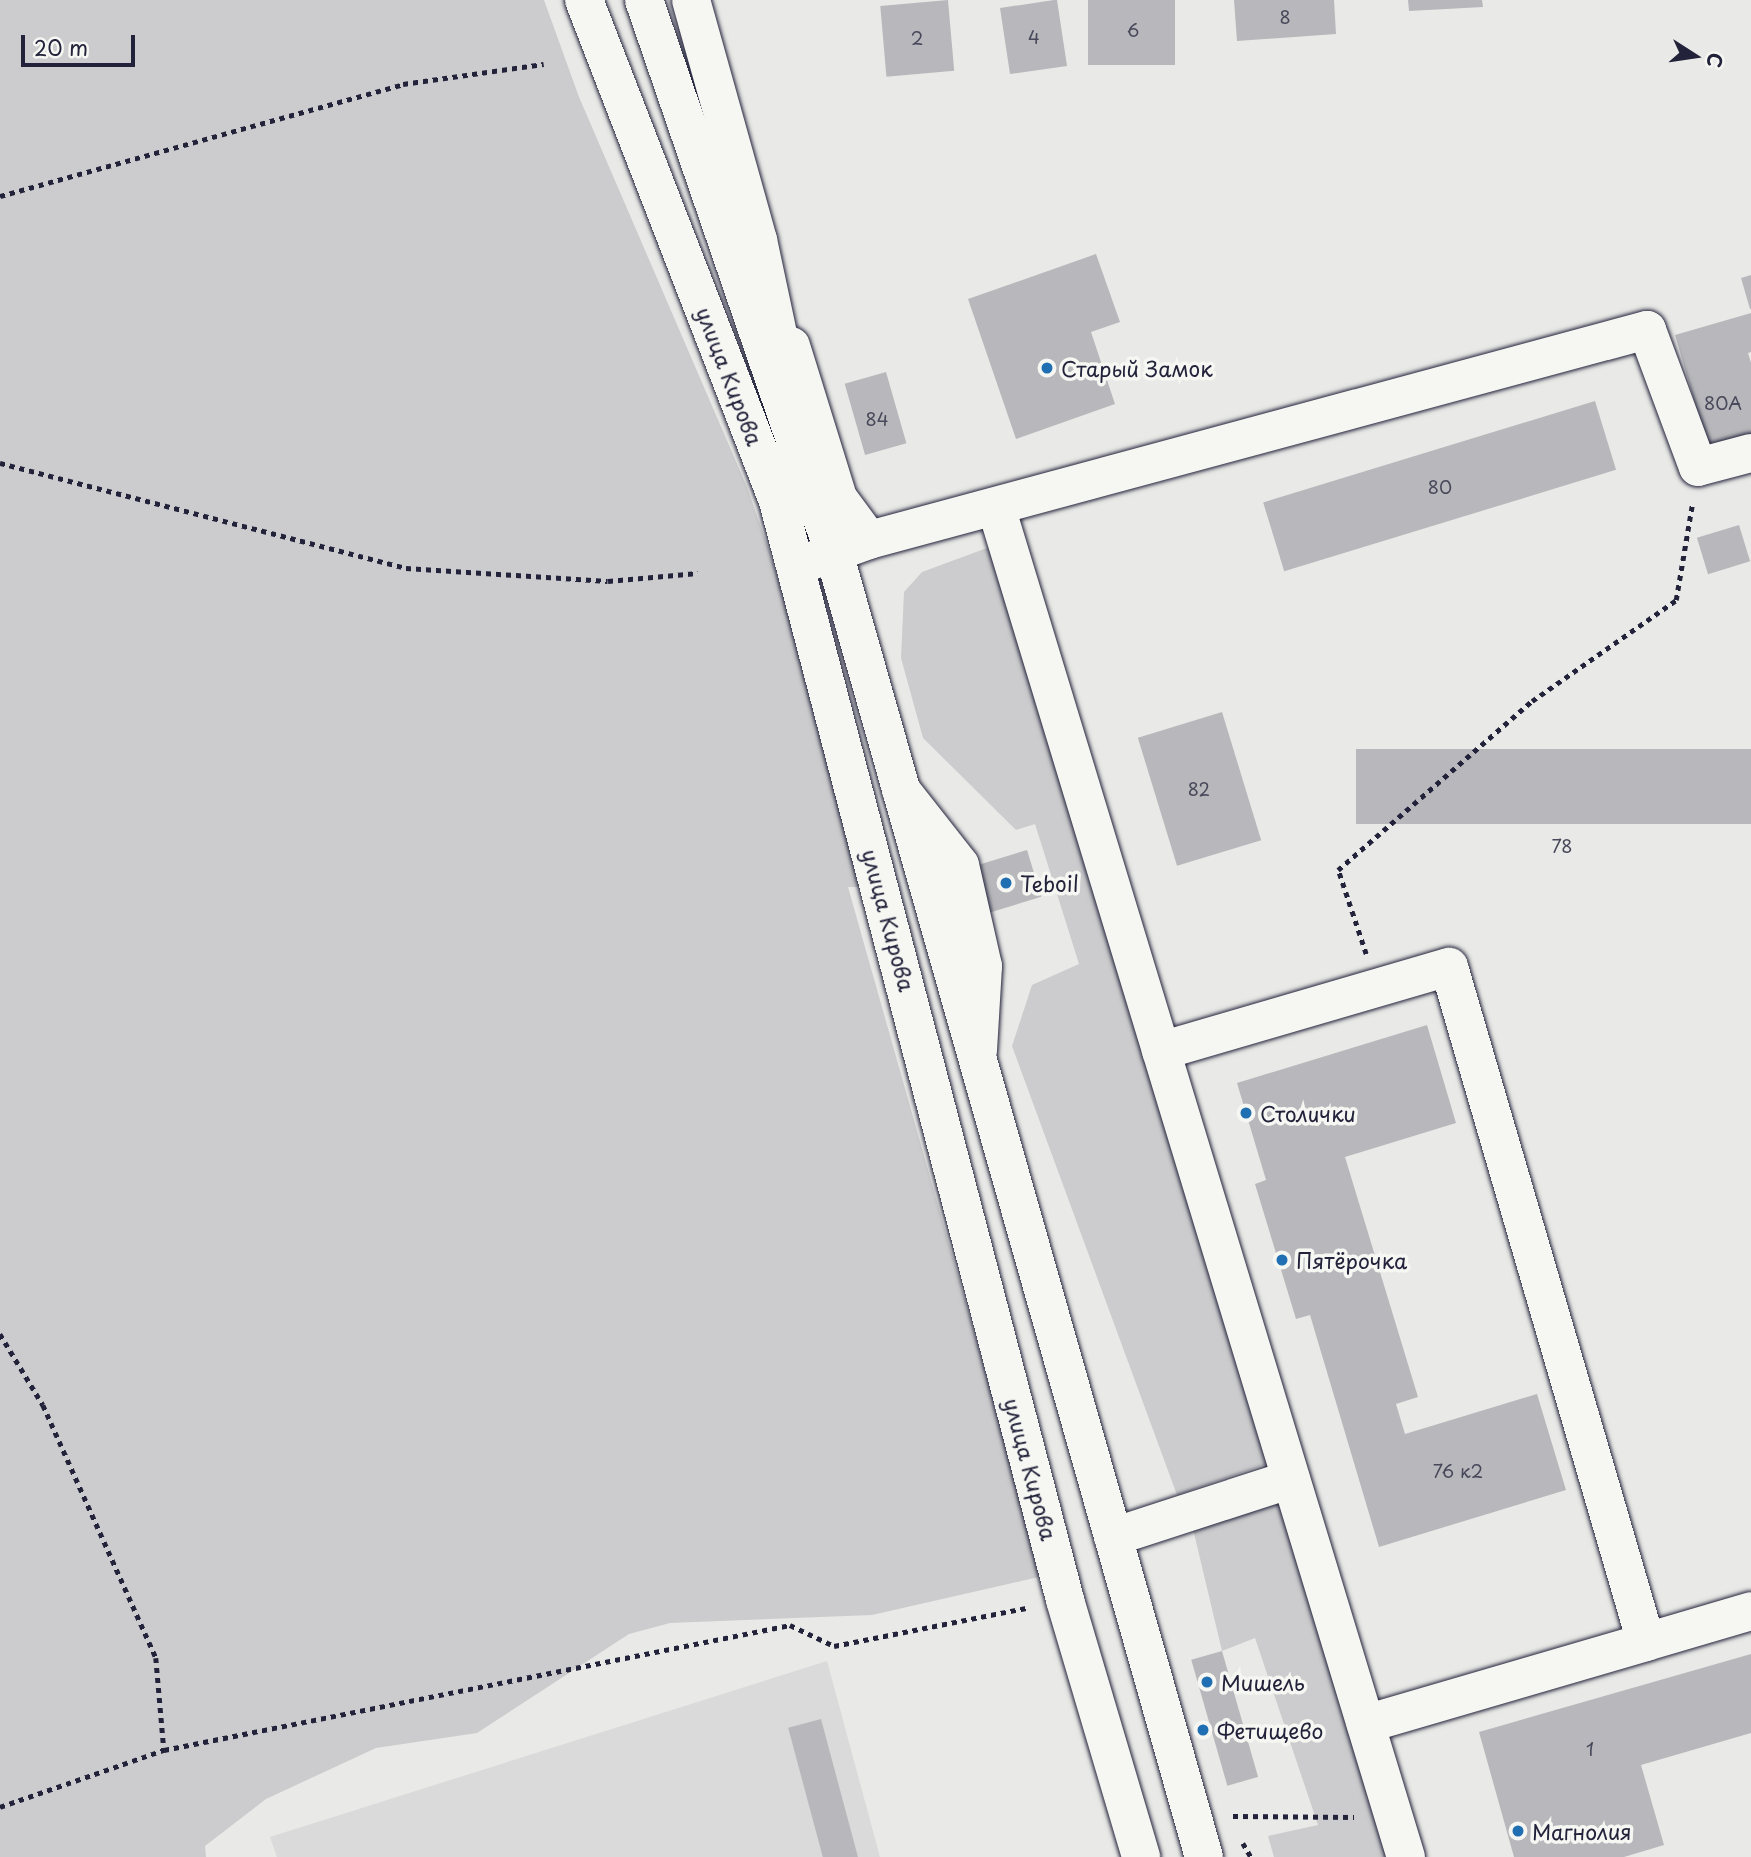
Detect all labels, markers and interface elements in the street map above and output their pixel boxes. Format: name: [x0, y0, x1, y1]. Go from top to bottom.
house number: 8: [1279, 6, 1291, 28]
house number: 6: [1127, 19, 1139, 41]
scale bar: [24, 21, 138, 65]
north arrow: [1660, 21, 1730, 91]
house number: 4: [1028, 26, 1040, 48]
house number: 2: [911, 27, 923, 49]
text: 20 m: [34, 31, 88, 63]
text: С: [1700, 50, 1731, 70]
street label: улица Кирова: [692, 303, 768, 449]
place label: Старый Замок: [1061, 355, 1213, 381]
marker: Старый Замок: [1039, 360, 1055, 376]
house number: 80А: [1704, 392, 1742, 414]
house number: 84: [865, 408, 889, 430]
house number: 80: [1428, 476, 1452, 498]
house number: 82: [1188, 778, 1210, 800]
house number: 78: [1552, 835, 1572, 857]
street label: улица Кирова: [858, 846, 920, 994]
place label: Teboil: [1020, 870, 1079, 896]
marker: Teboil: [998, 875, 1014, 891]
place label: Столички: [1260, 1100, 1356, 1126]
marker: Столички: [1238, 1105, 1254, 1121]
place label: Пятёрочка: [1296, 1247, 1407, 1273]
marker: Пятёрочка: [1274, 1252, 1290, 1268]
street label: улица Кирова: [1000, 1395, 1062, 1543]
house number: 76 к2: [1433, 1460, 1483, 1482]
place label: Мишель: [1221, 1669, 1305, 1695]
marker: Мишель: [1199, 1674, 1215, 1690]
place label: Фетищево: [1217, 1717, 1323, 1743]
marker: Фетищево: [1195, 1722, 1211, 1738]
house number: 1: [1586, 1738, 1594, 1760]
place label: Магнолия: [1532, 1818, 1632, 1844]
marker: Магнолия: [1510, 1823, 1526, 1839]

